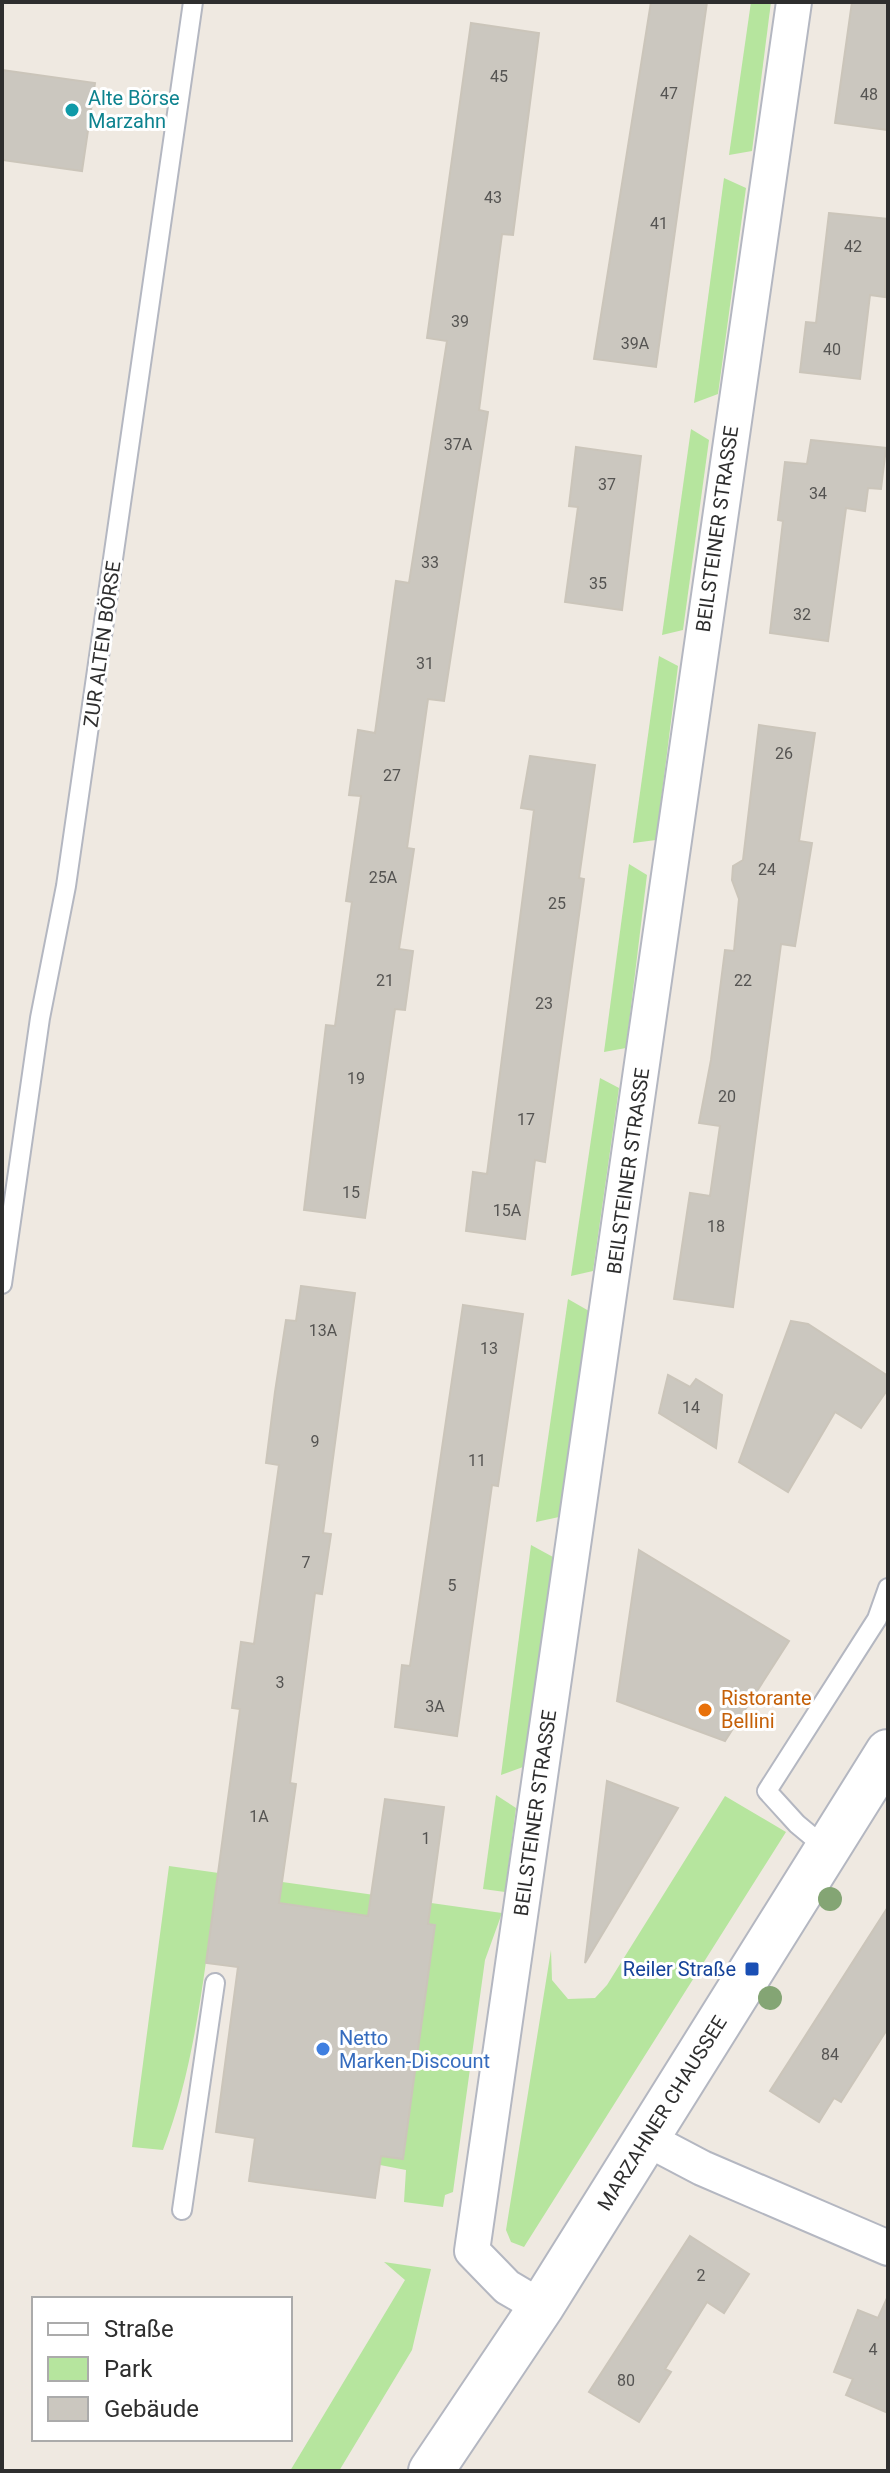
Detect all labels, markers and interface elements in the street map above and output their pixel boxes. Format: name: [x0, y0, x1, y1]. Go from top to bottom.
house number: 45: [490, 67, 508, 86]
house number: 47: [660, 84, 678, 103]
house number: 48: [860, 85, 878, 104]
place label: Alte Börse Marzahn: [88, 86, 180, 133]
marker: Alte Börse Marzahn: [63, 101, 81, 119]
house number: 43: [484, 188, 502, 207]
house number: 41: [650, 214, 668, 233]
house number: 42: [844, 237, 862, 256]
house number: 39: [451, 312, 469, 331]
house number: 39A: [621, 334, 650, 353]
house number: 40: [823, 340, 841, 359]
street label: BEILSTEINER STRASSE: [691, 424, 743, 634]
house number: 37A: [444, 435, 473, 454]
house number: 37: [598, 475, 616, 494]
house number: 34: [809, 484, 827, 503]
house number: 33: [421, 553, 439, 572]
street label: ZUR ALTEN BÖRSE: [78, 559, 126, 729]
house number: 35: [589, 574, 607, 593]
house number: 32: [793, 605, 811, 624]
house number: 31: [416, 654, 434, 673]
house number: 26: [775, 744, 793, 763]
house number: 27: [383, 766, 401, 785]
house number: 24: [758, 860, 776, 879]
house number: 25A: [369, 868, 398, 887]
house number: 25: [548, 894, 566, 913]
house number: 21: [376, 971, 394, 990]
house number: 22: [734, 971, 752, 990]
house number: 23: [535, 994, 553, 1013]
street label: BEILSTEINER STRASSE: [602, 1066, 654, 1276]
house number: 19: [347, 1069, 365, 1088]
house number: 20: [718, 1087, 736, 1106]
house number: 17: [517, 1110, 535, 1129]
house number: 15: [342, 1183, 360, 1202]
house number: 15A: [493, 1201, 522, 1220]
house number: 18: [707, 1217, 725, 1236]
house number: 13A: [309, 1321, 338, 1340]
house number: 13: [480, 1339, 498, 1358]
house number: 14: [682, 1398, 700, 1417]
house number: 9: [311, 1432, 320, 1451]
house number: 11: [468, 1451, 486, 1470]
house number: 7: [302, 1553, 311, 1572]
house number: 5: [448, 1576, 457, 1595]
house number: 3: [276, 1673, 285, 1692]
place label: Ristorante Bellini: [721, 1686, 812, 1733]
house number: 3A: [425, 1697, 445, 1716]
marker: Ristorante Bellini: [696, 1701, 714, 1719]
street label: BEILSTEINER STRASSE: [509, 1708, 561, 1918]
house number: 1A: [249, 1807, 269, 1826]
house number: 1: [422, 1829, 431, 1848]
place label: Reiler Straße: [623, 1957, 736, 1981]
marker: Reiler Straße: [743, 1960, 761, 1978]
street label: MARZAHNER CHAUSSEE: [592, 2011, 732, 2215]
place label: Netto Marken-Discount: [339, 2026, 490, 2073]
marker: Netto Marken-Discount: [314, 2040, 332, 2058]
house number: 84: [821, 2045, 839, 2064]
house number: 2: [697, 2266, 706, 2285]
legend: [32, 2297, 292, 2441]
text: Straße: [104, 2315, 174, 2343]
house number: 4: [869, 2340, 878, 2359]
text: Park: [104, 2355, 153, 2383]
house number: 80: [617, 2371, 635, 2390]
text: Gebäude: [104, 2395, 199, 2423]

